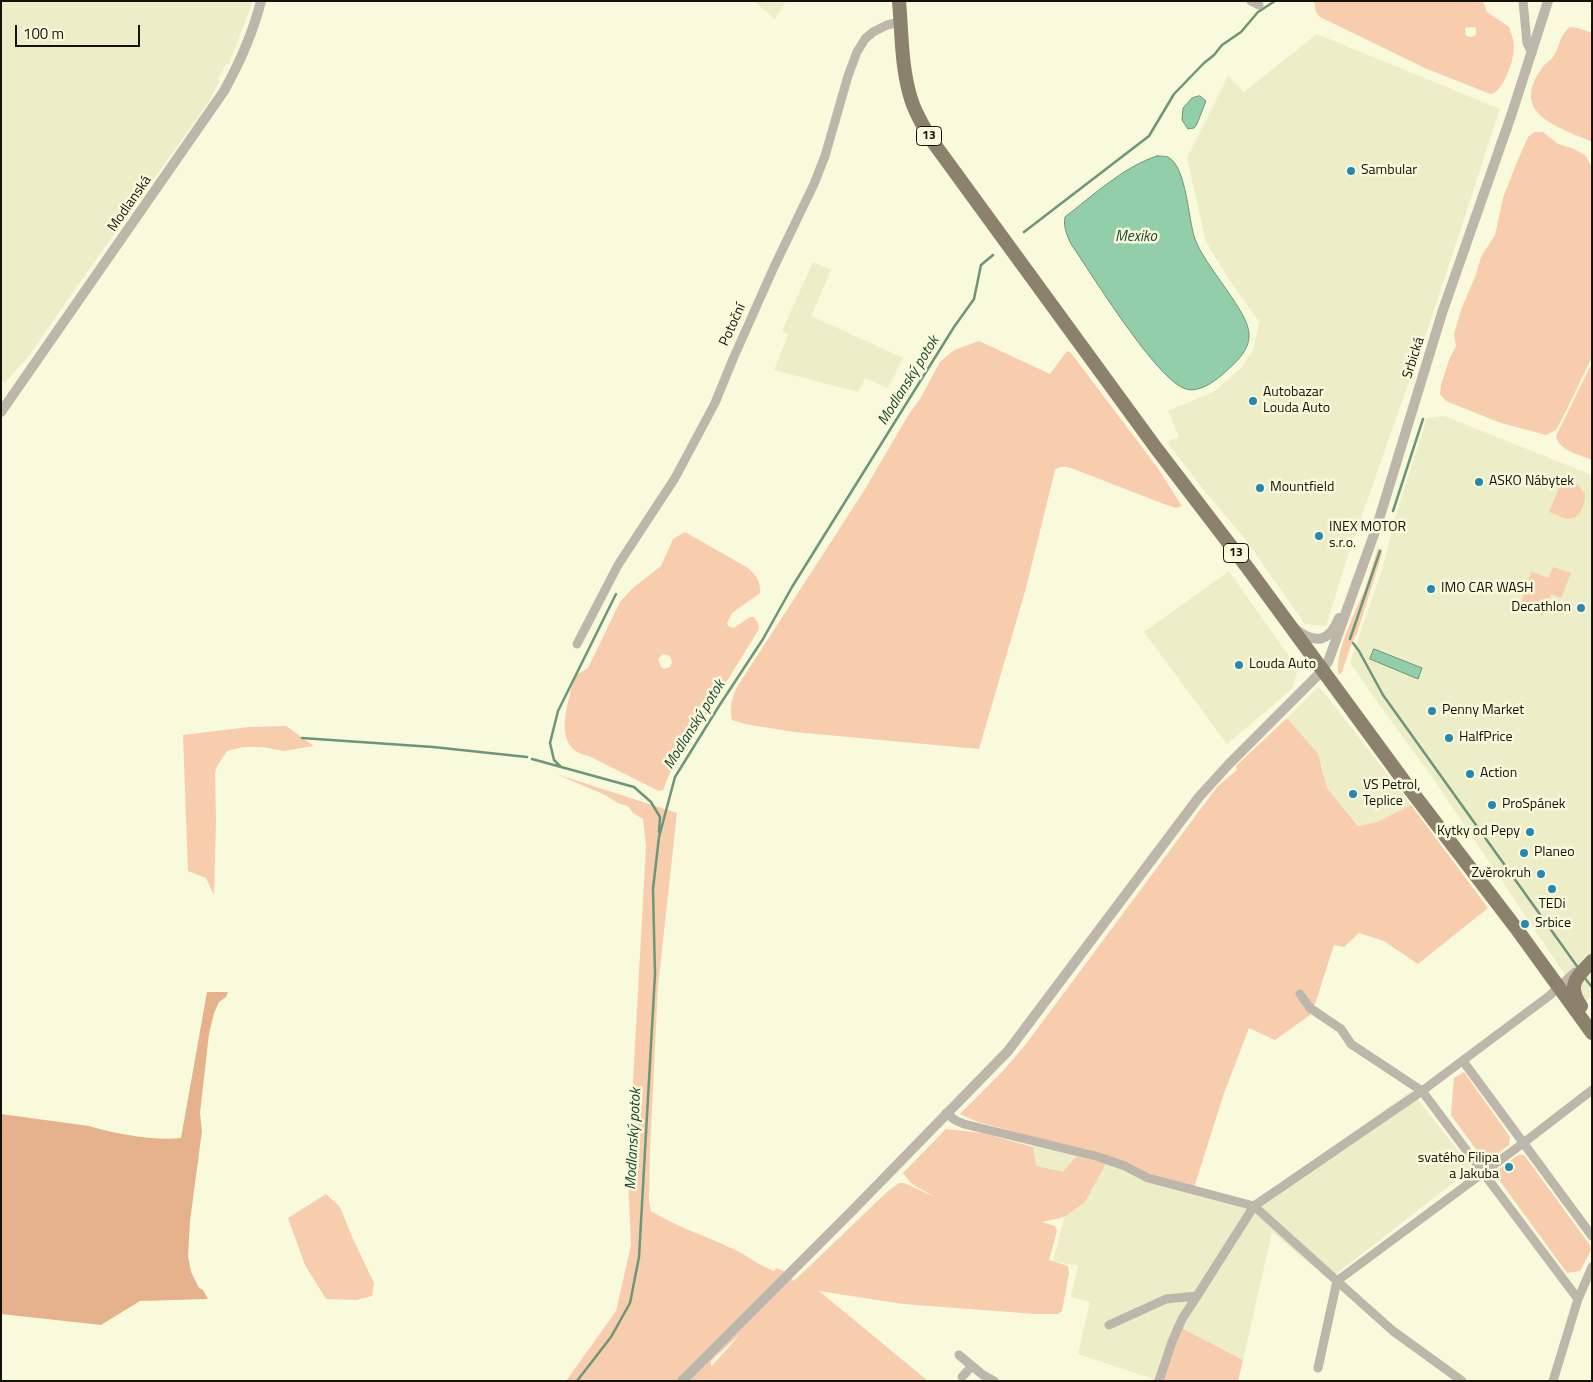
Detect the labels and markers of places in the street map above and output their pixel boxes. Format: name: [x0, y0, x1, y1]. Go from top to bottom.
place label: Sambular: [1361, 163, 1417, 179]
marker: Sambular: [1345, 165, 1357, 177]
place label: Autobazar Louda Auto: [1263, 385, 1330, 418]
marker: Autobazar Louda Auto: [1247, 395, 1259, 407]
place label: ASKO Nábytek: [1489, 474, 1574, 490]
marker: ASKO Nábytek: [1473, 476, 1485, 488]
place label: Mountfield: [1270, 480, 1334, 496]
marker: Mountfield: [1254, 482, 1266, 494]
place label: INEX MOTOR s.r.o.: [1329, 520, 1406, 552]
marker: INEX MOTOR s.r.o.: [1313, 530, 1325, 542]
place label: IMO CAR WASH: [1441, 581, 1534, 597]
marker: IMO CAR WASH: [1425, 583, 1437, 595]
place label: Decathlon: [1511, 600, 1571, 616]
marker: Decathlon: [1575, 602, 1587, 614]
place label: Louda Auto: [1249, 657, 1316, 673]
marker: Louda Auto: [1233, 659, 1245, 671]
place label: Penny Market: [1442, 703, 1524, 719]
marker: Penny Market: [1426, 705, 1438, 717]
place label: HalfPrice: [1459, 730, 1513, 746]
marker: HalfPrice: [1443, 732, 1455, 744]
place label: Action: [1480, 766, 1517, 782]
marker: Action: [1464, 768, 1476, 780]
place label: VS Petrol, Teplice: [1363, 778, 1420, 810]
marker: VS Petrol, Teplice: [1347, 788, 1359, 800]
place label: ProSpánek: [1502, 797, 1566, 813]
marker: ProSpánek: [1486, 799, 1498, 811]
place label: Kytky od Pepy: [1437, 824, 1520, 840]
marker: Kytky od Pepy: [1524, 826, 1536, 838]
place label: Planeo: [1534, 845, 1575, 861]
marker: Planeo: [1518, 847, 1530, 859]
place label: Zvěrokruh: [1471, 866, 1531, 882]
marker: Zvěrokruh: [1535, 868, 1547, 880]
marker: TEDi: [1546, 883, 1558, 895]
place label: TEDi: [1538, 897, 1566, 913]
place label: Srbice: [1535, 916, 1571, 932]
marker: Srbice: [1519, 918, 1531, 930]
place label: svatého Filipa a Jakuba: [1418, 1151, 1499, 1184]
marker: svatého Filipa a Jakuba: [1503, 1161, 1515, 1173]

